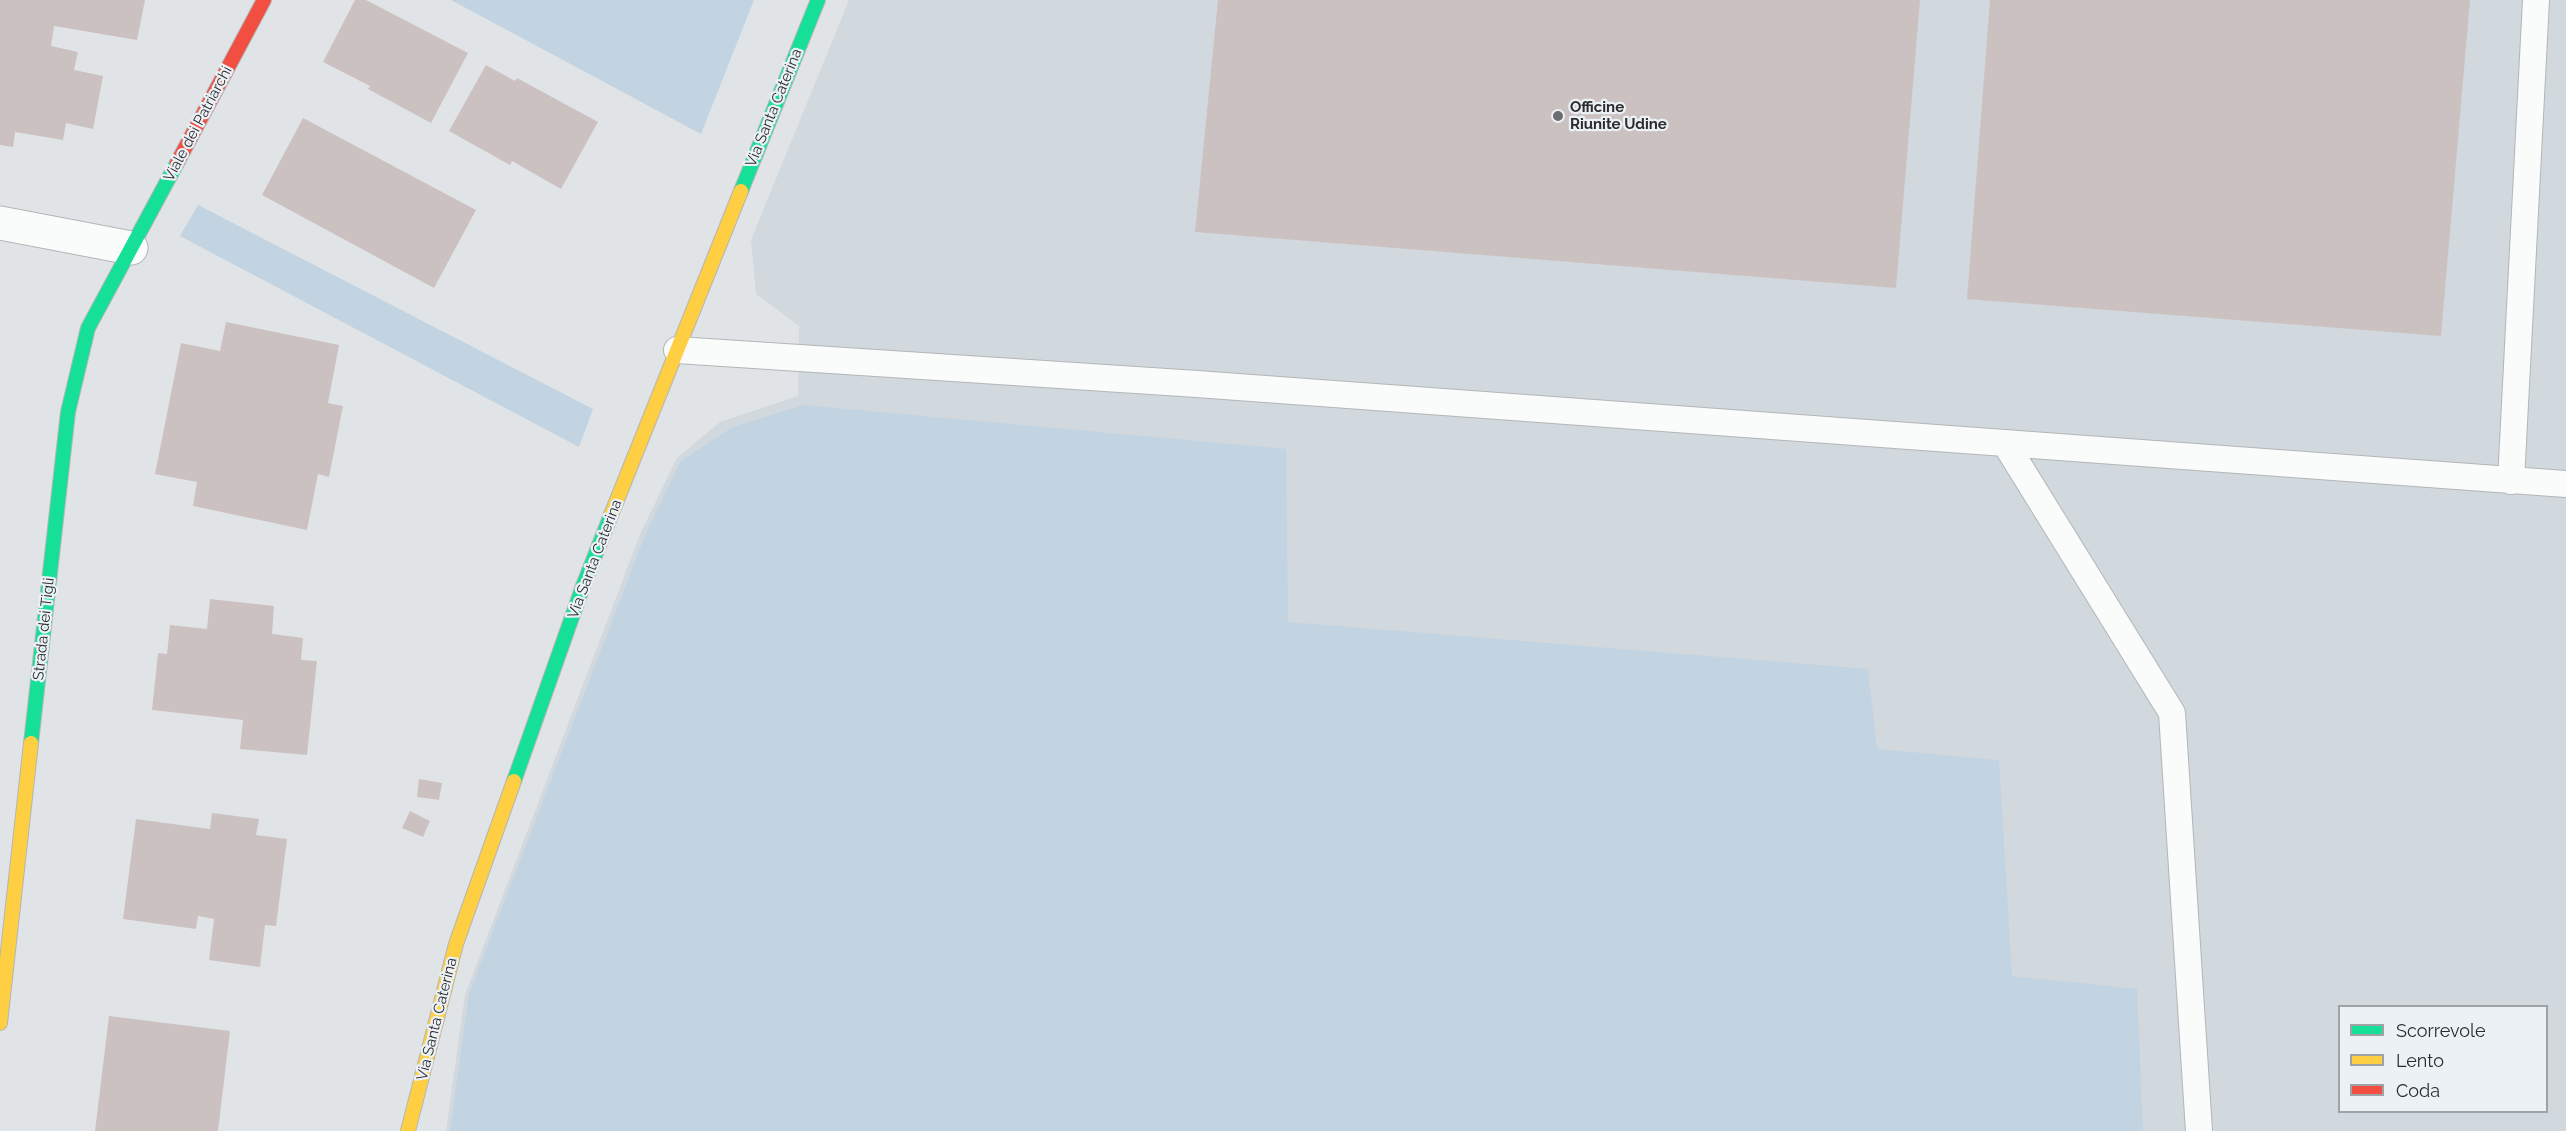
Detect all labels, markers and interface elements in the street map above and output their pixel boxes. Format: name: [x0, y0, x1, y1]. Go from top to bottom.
street label: Via Santa Caterina: [742, 46, 806, 170]
street label: Viale dei Patriarchi: [160, 63, 236, 185]
place label: Officine Riunite Udine: [1570, 98, 1667, 133]
marker: Officine Riunite Udine: [1551, 109, 1565, 123]
street label: Via Santa Caterina: [564, 497, 626, 621]
street label: Strada dei Tigli: [30, 577, 58, 681]
street label: Via Santa Caterina: [413, 956, 461, 1082]
legend: [2338, 1005, 2548, 1113]
text: Scorrevole: [2396, 1020, 2486, 1041]
text: Lento: [2396, 1050, 2444, 1071]
text: Coda: [2396, 1080, 2440, 1101]

